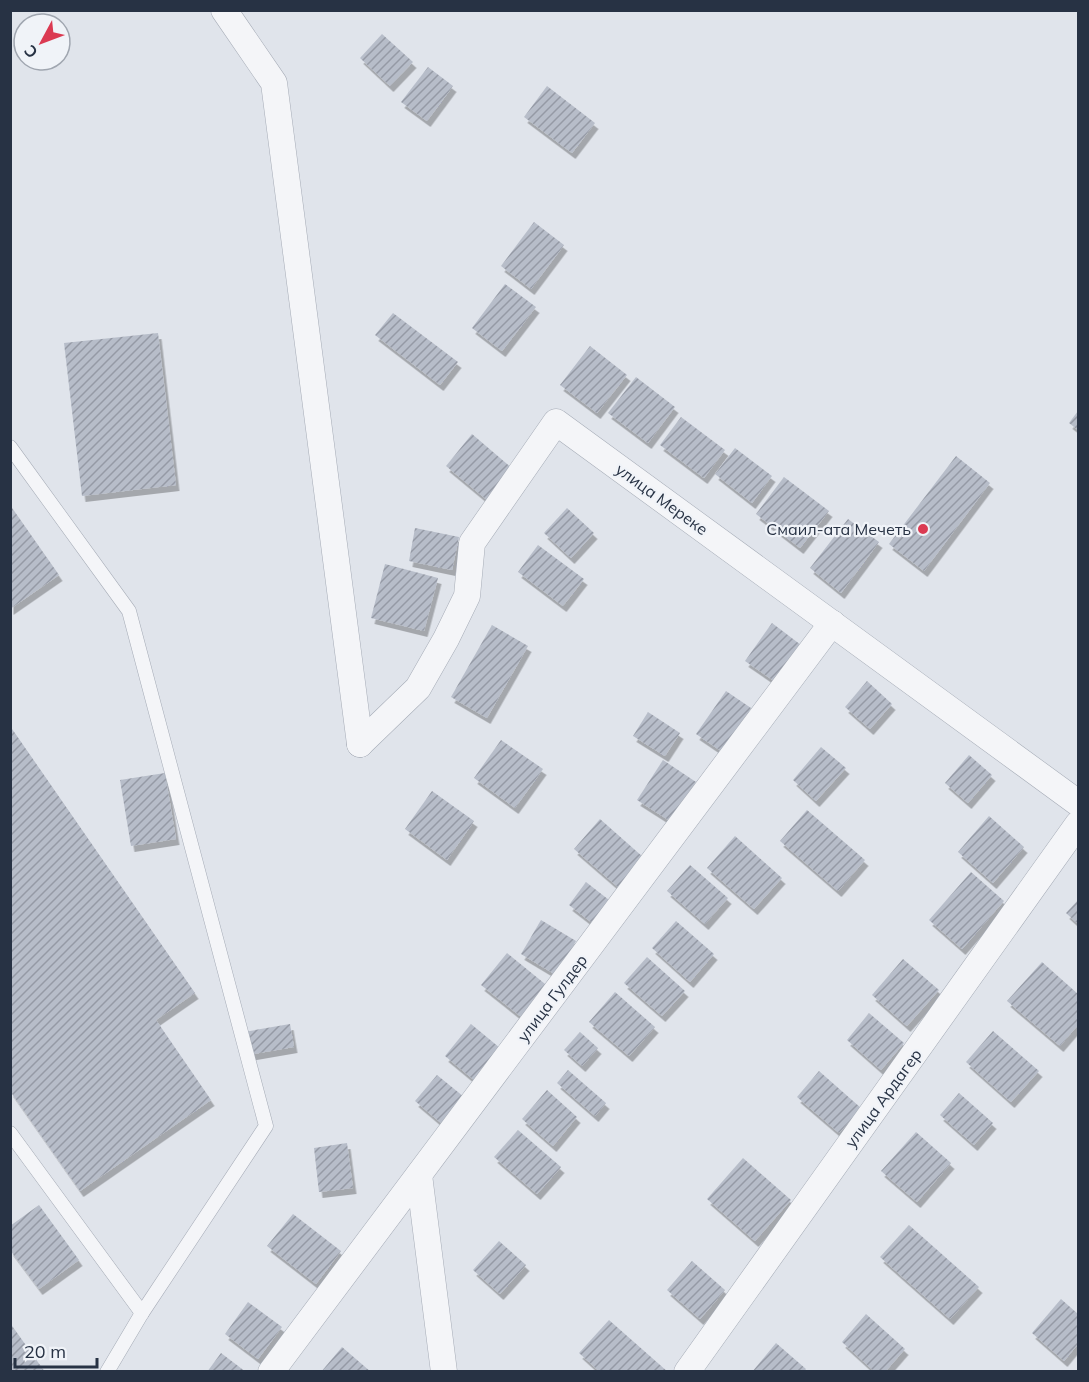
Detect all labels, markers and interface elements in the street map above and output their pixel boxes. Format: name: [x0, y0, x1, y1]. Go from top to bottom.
north arrow: [12, 12, 72, 72]
text: С: [20, 41, 42, 63]
street label: улица Мереке: [612, 459, 712, 539]
place label: Смаил-ата Мечеть: [766, 519, 911, 539]
marker: Смаил-ата Мечеть: [916, 522, 930, 536]
street label: улица Гулдер: [513, 950, 591, 1046]
street label: улица Ардагер: [840, 1045, 926, 1151]
scale bar: [15, 1331, 98, 1369]
text: 20 m: [24, 1340, 66, 1363]

